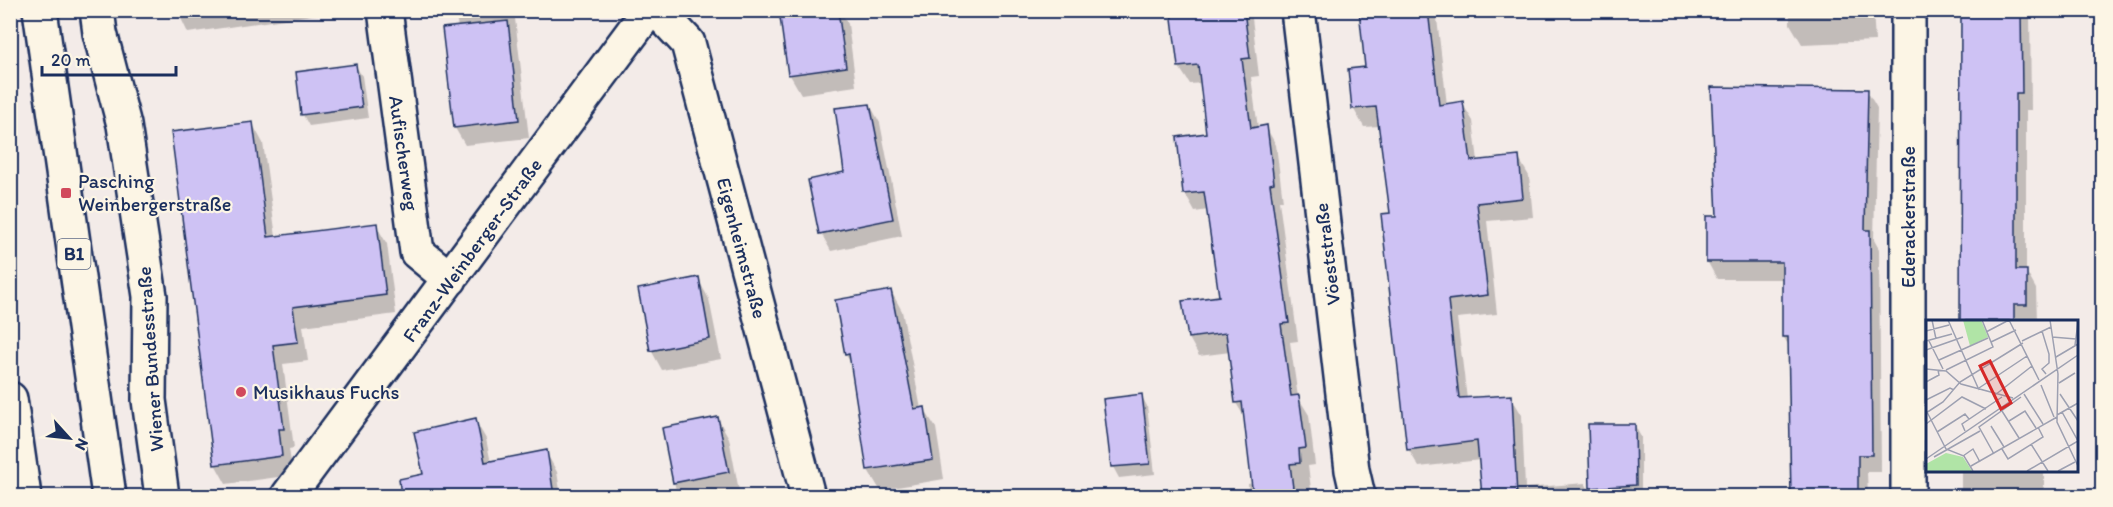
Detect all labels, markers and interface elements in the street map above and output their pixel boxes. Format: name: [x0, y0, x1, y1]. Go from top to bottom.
scale bar: [42, 39, 176, 77]
text: 20 m: [51, 49, 91, 71]
street label: Aufischerweg: [384, 94, 424, 213]
street label: Ederackerstraße: [1896, 146, 1920, 288]
street label: Franz-Weinberger-Straße: [397, 153, 547, 347]
place label: Pasching Weinbergerstraße: [78, 169, 232, 216]
street label: Eigenheimstraße: [712, 175, 772, 321]
marker: Pasching Weinbergerstraße: [59, 186, 73, 200]
street label: Vöeststraße: [1309, 201, 1345, 307]
road number: B1: [58, 239, 90, 269]
street label: Wiener Bundesstraße: [132, 266, 168, 452]
inset map: [1926, 320, 2077, 471]
place label: Musikhaus Fuchs: [253, 380, 399, 404]
marker: Musikhaus Fuchs: [234, 385, 248, 399]
north arrow: [39, 408, 99, 468]
text: N: [71, 435, 93, 454]

